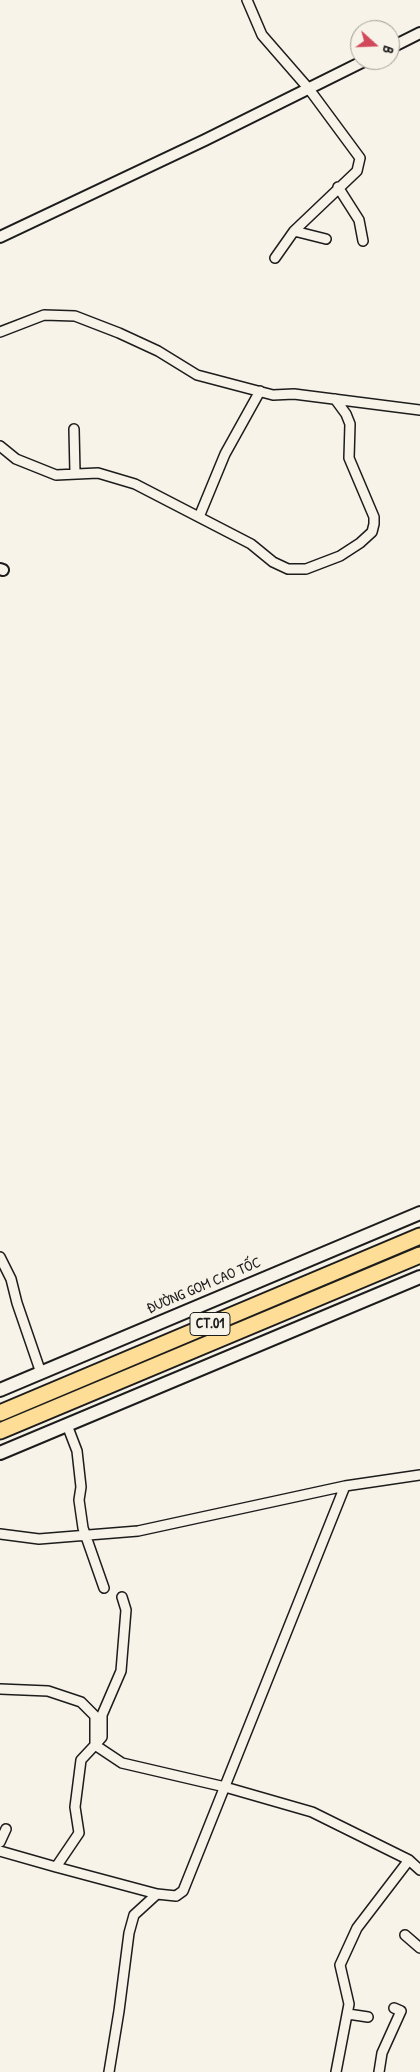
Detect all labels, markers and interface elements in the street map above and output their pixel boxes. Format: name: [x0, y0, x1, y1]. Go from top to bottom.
north arrow: [350, 20, 400, 70]
text: B: [378, 43, 399, 57]
street label: ĐƯỜNG GOM CAO TỐC: [144, 1254, 264, 1318]
road number: CT.01: [190, 1312, 230, 1336]

